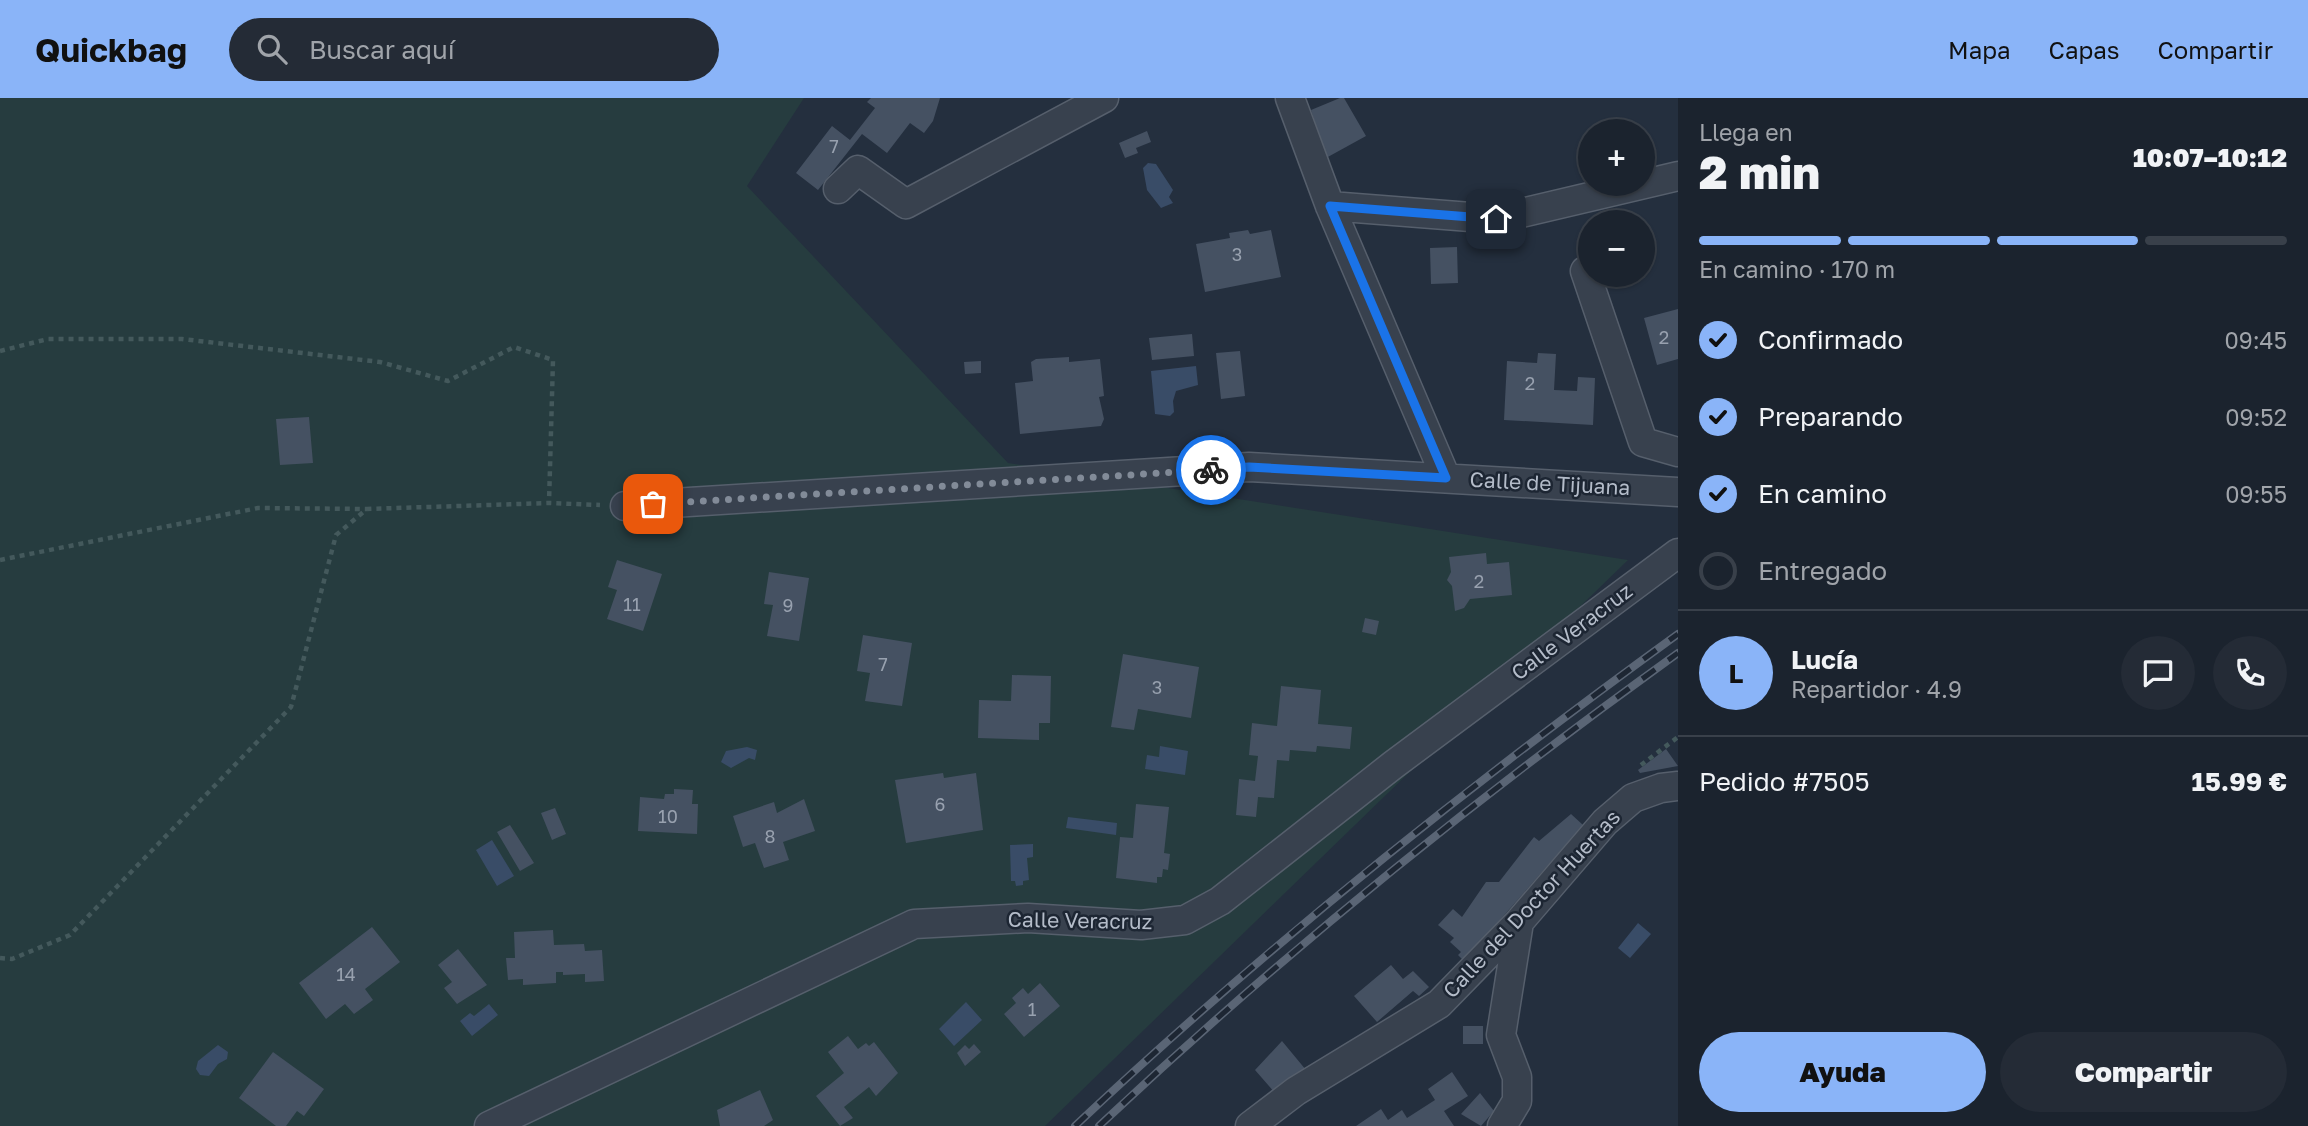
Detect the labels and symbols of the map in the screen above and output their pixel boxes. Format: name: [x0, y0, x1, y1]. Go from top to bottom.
house number: 7: [829, 135, 839, 157]
pin: [1466, 189, 1526, 249]
house number: 3: [1232, 243, 1242, 265]
house number: 2: [1659, 326, 1669, 348]
house number: 2: [1525, 372, 1535, 394]
courier: [1176, 435, 1246, 505]
street label: Calle de Tijuana: [1469, 466, 1631, 500]
pin: [623, 474, 683, 534]
house number: 2: [1474, 570, 1484, 592]
street label: Calle Veracruz: [1506, 577, 1637, 685]
house number: 11: [623, 593, 641, 615]
house number: 9: [783, 594, 793, 616]
house number: 7: [878, 653, 888, 675]
house number: 3: [1152, 676, 1162, 698]
house number: 6: [935, 793, 945, 815]
street label: Calle del Doctor Huertas: [1437, 804, 1625, 1003]
house number: 10: [658, 805, 678, 827]
house number: 8: [765, 825, 775, 847]
street label: Calle Veracruz: [1007, 906, 1153, 934]
house number: 14: [336, 963, 356, 985]
house number: 1: [1028, 998, 1037, 1020]

